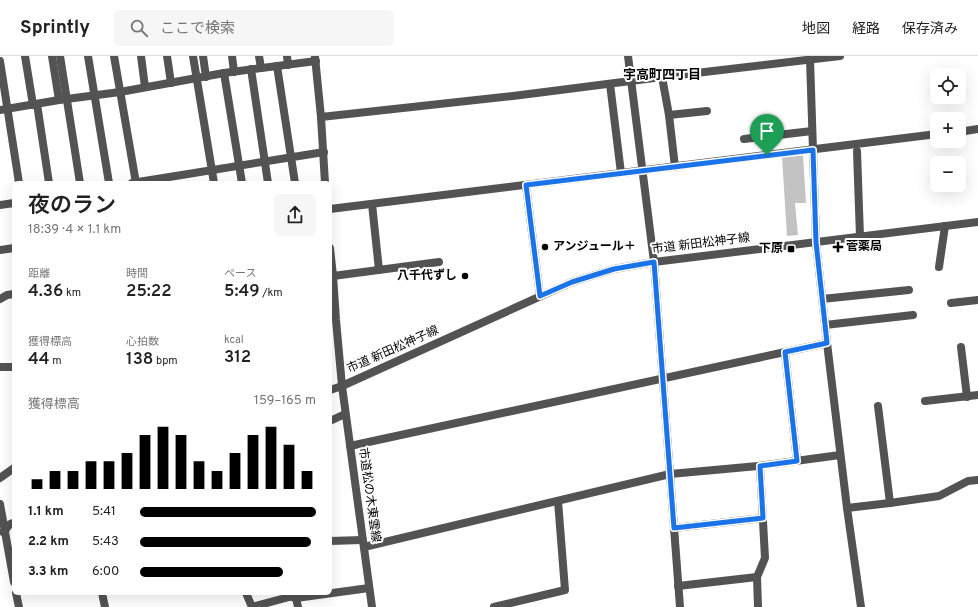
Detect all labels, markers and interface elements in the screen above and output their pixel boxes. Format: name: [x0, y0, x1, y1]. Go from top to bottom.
search box: [114, 10, 394, 46]
text: Sprintly: [20, 16, 90, 40]
icon: search: [128, 17, 150, 39]
text: ここで検索: [160, 20, 235, 39]
text: 地図: [802, 21, 830, 38]
text: 経路: [852, 21, 880, 38]
text: 保存済み: [902, 21, 958, 38]
district label: 宇高町四丁目: [623, 68, 701, 84]
map controls: [930, 68, 966, 192]
button: locate: [930, 68, 966, 104]
button: +: [930, 112, 966, 148]
pin: [750, 114, 784, 155]
icon: arrive: [756, 120, 778, 142]
button: −: [930, 156, 966, 192]
text: 夜のラン: [28, 193, 116, 220]
button: share: [274, 194, 316, 236]
text: 18:39 · 4 × 1.1 km: [28, 222, 121, 238]
street label: 市道 新田松神子線: [651, 230, 751, 258]
place label: アンジュール＋: [553, 239, 636, 255]
place label: 菅薬局: [846, 239, 882, 255]
place label: 下原: [759, 241, 783, 257]
marker: アンジュール＋: [540, 242, 550, 252]
marker: 菅薬局: [833, 242, 843, 252]
marker: 下原: [786, 244, 796, 254]
text: 距離: [28, 267, 50, 281]
text: 時間: [126, 267, 148, 281]
text: ペース: [224, 267, 256, 281]
place label: 八千代ずし: [397, 268, 457, 284]
marker: 八千代ずし: [460, 271, 470, 281]
text: 4.36: [28, 281, 63, 303]
text: 25:22: [126, 281, 172, 303]
text: 5:49: [224, 281, 260, 303]
text: km: [63, 286, 81, 300]
text: /km: [260, 286, 283, 300]
street label: 市道 新田松神子線: [345, 323, 441, 377]
text: kcal: [224, 333, 244, 347]
text: 獲得標高: [28, 335, 72, 349]
text: 心拍数: [126, 335, 159, 349]
text: 312: [224, 347, 251, 369]
text: 44: [28, 349, 50, 371]
text: 138: [126, 349, 153, 371]
text: m: [50, 354, 62, 368]
text: bpm: [153, 354, 178, 368]
text: 159–165 m: [254, 393, 316, 409]
text: 獲得標高: [28, 397, 80, 413]
street label: 市道松の木東雲線: [354, 446, 384, 544]
text: 1.1 km: [28, 504, 64, 520]
text: 5:41: [92, 504, 116, 520]
text: 2.2 km: [28, 534, 69, 550]
text: 5:43: [92, 534, 119, 550]
text: 3.3 km: [28, 564, 68, 580]
text: 6:00: [92, 564, 119, 580]

